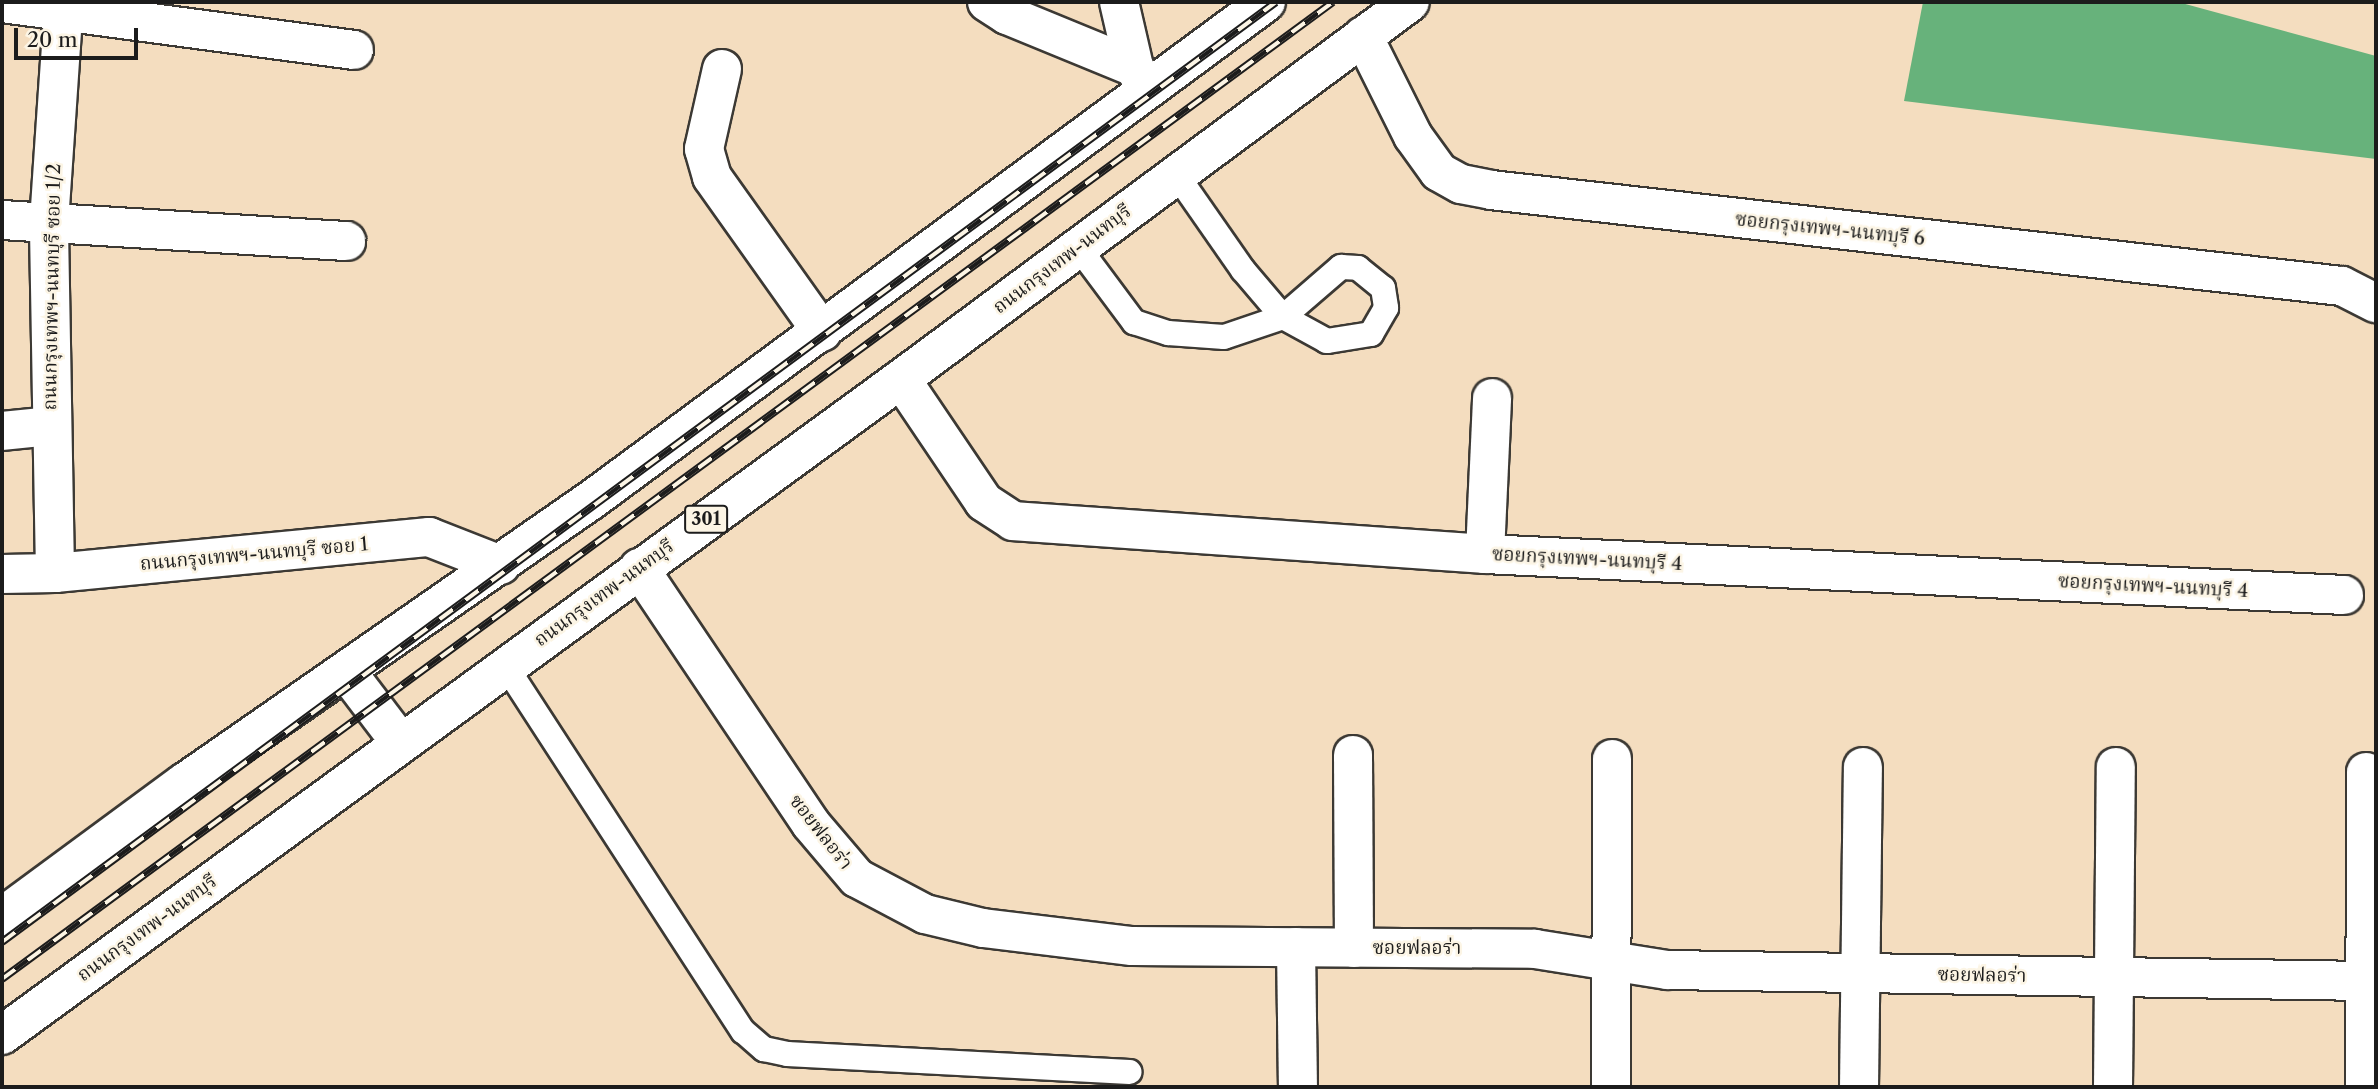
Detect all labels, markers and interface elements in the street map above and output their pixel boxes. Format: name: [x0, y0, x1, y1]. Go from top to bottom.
scale bar: [18, 14, 142, 58]
text: 20 m: [27, 27, 78, 52]
street label: ถนนกรุงเทพฯ-นนทบุรี ซอย 1/2: [38, 163, 66, 411]
street label: ถนนกรุงเทพ-นนทบุรี: [988, 200, 1136, 318]
street label: ซอยกรุงเทพฯ-นนทบุรี 6: [1734, 208, 1926, 250]
road number: 301: [683, 504, 729, 534]
street label: ถนนกรุงเทพฯ-นนทบุรี ซอย 1: [139, 533, 369, 575]
street label: ถนนกรุงเทพ-นนทบุรี: [530, 535, 678, 651]
street label: ซอยกรุงเทพฯ-นนทบุรี 4: [1491, 543, 1683, 575]
street label: ซอยกรุงเทพฯ-นนทบุรี 4: [2057, 570, 2249, 602]
street label: ซอยฟลอร่า: [785, 790, 857, 874]
street label: ถนนกรุงเทพ-นนทบุรี: [73, 870, 221, 986]
street label: ซอยฟลอร่า: [1373, 937, 1461, 959]
street label: ซอยฟลอร่า: [1937, 963, 2027, 987]

